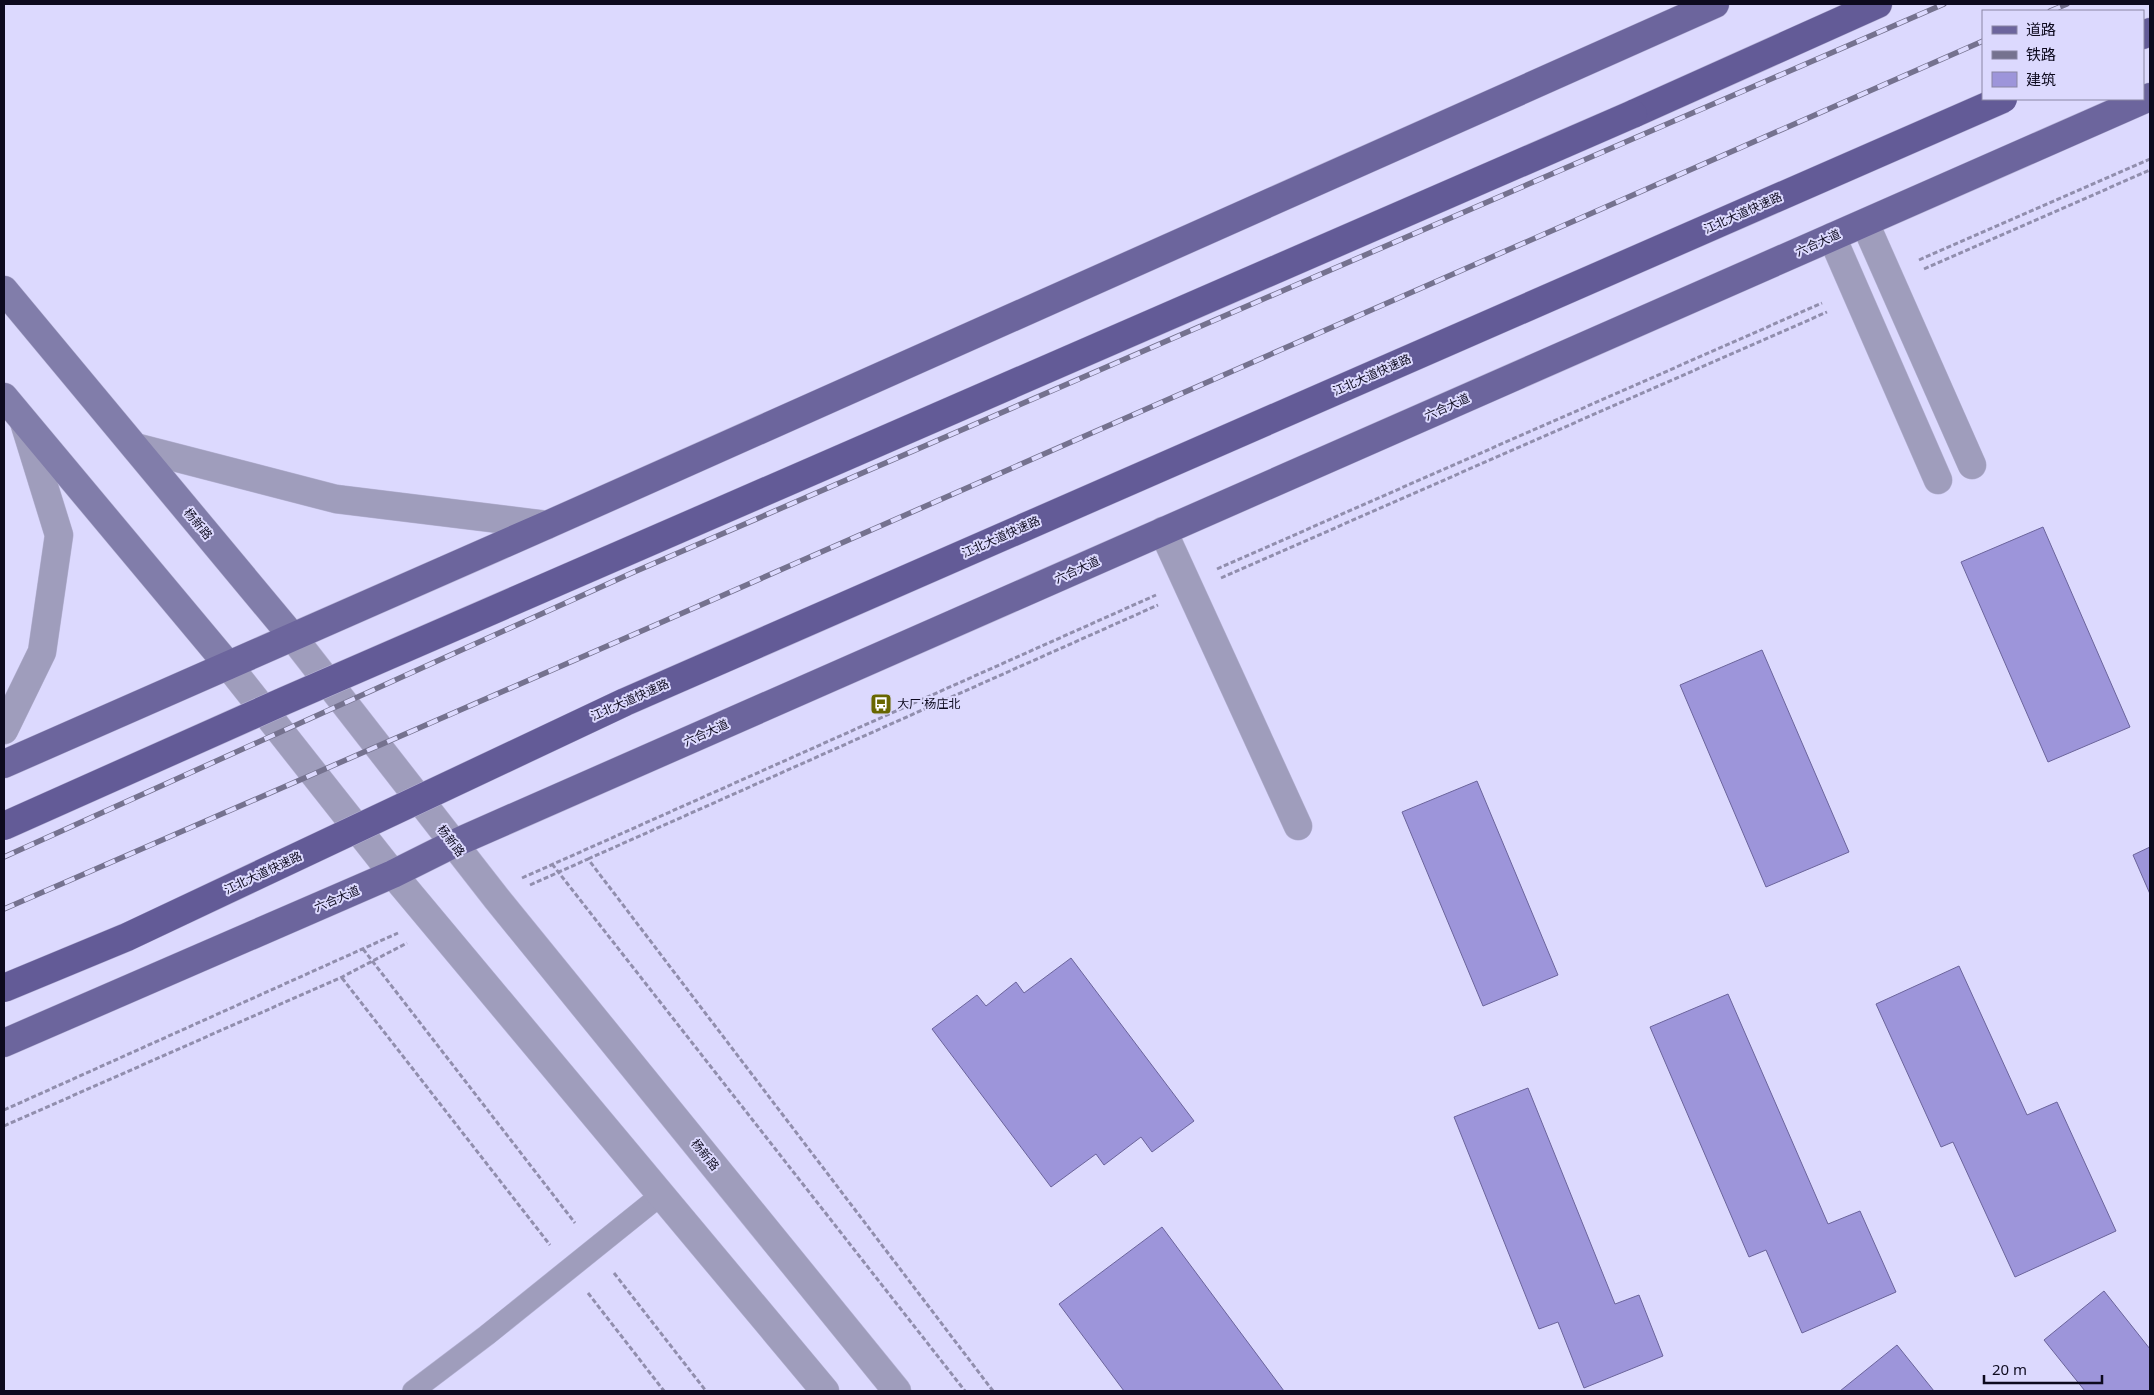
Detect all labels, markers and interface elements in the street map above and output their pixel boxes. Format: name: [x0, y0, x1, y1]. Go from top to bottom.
legend: [1982, 10, 2144, 100]
text: 道路: [2026, 19, 2056, 39]
text: 铁路: [2026, 44, 2056, 64]
text: 建筑: [2026, 69, 2056, 89]
street label: 江北大道快速路: [1701, 188, 1785, 237]
street label: 六合大道: [1792, 225, 1843, 260]
street label: 江北大道快速路: [1330, 350, 1414, 399]
street label: 六合大道: [1421, 389, 1472, 424]
street label: 杨新路: [180, 504, 216, 543]
street label: 江北大道快速路: [959, 512, 1043, 561]
street label: 六合大道: [1051, 552, 1102, 587]
street label: 江北大道快速路: [588, 675, 672, 724]
bus stop icon: 大厂·杨庄北: [869, 692, 893, 716]
place label: 大厂·杨庄北: [897, 695, 960, 712]
street label: 六合大道: [680, 715, 731, 750]
street label: 杨新路: [434, 821, 469, 860]
street label: 江北大道快速路: [221, 847, 304, 898]
street label: 六合大道: [311, 881, 362, 916]
street label: 杨新路: [687, 1135, 723, 1174]
scale bar: [1984, 1352, 2102, 1384]
text: 20 m: [1992, 1359, 2027, 1379]

